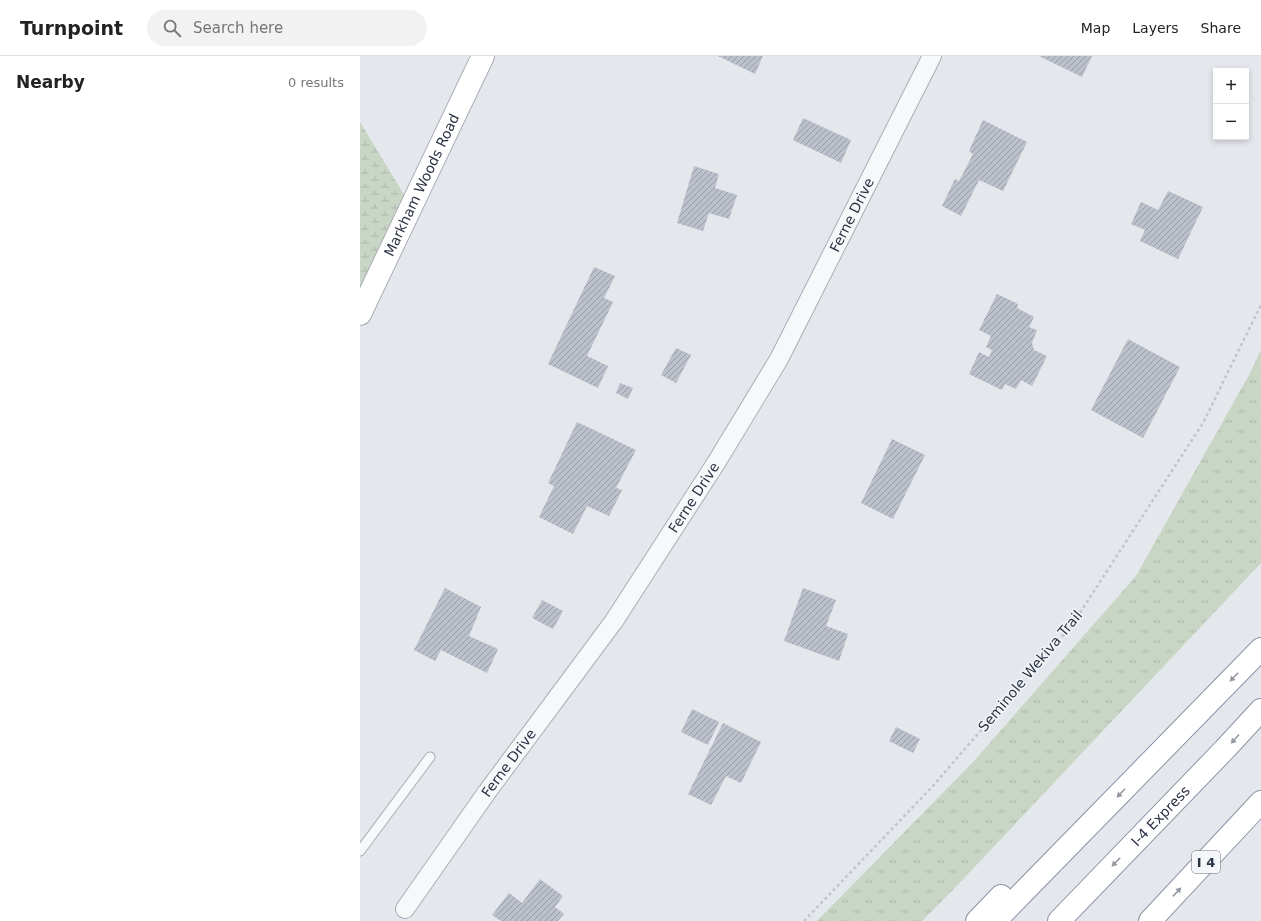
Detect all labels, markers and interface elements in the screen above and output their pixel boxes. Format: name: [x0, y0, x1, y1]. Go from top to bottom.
search box: [147, 10, 427, 46]
text: Turnpoint: [20, 17, 123, 39]
icon: search: [161, 17, 183, 39]
text: Search here: [193, 19, 283, 37]
text: Map: [1081, 20, 1110, 36]
text: Layers: [1132, 20, 1179, 36]
text: Share: [1201, 20, 1241, 36]
map controls: [1213, 68, 1249, 140]
button: +: [1213, 68, 1249, 104]
text: Nearby: [16, 72, 85, 92]
text: 0 results: [288, 75, 344, 90]
button: −: [1213, 104, 1249, 140]
street label: Markham Woods Road: [381, 111, 462, 259]
street label: Ferne Drive: [826, 175, 877, 255]
street label: Ferne Drive: [665, 459, 722, 536]
street label: Seminole Wekiva Trail: [975, 607, 1085, 735]
one-way arrow: [1229, 672, 1239, 682]
street label: Ferne Drive: [478, 726, 539, 800]
one-way arrow: [1231, 734, 1240, 743]
street label: I-4 Express: [1128, 783, 1193, 849]
one-way arrow: [1116, 788, 1125, 798]
road number: I 4: [1192, 851, 1220, 873]
one-way arrow: [1111, 857, 1121, 867]
one-way arrow: [1172, 888, 1181, 897]

